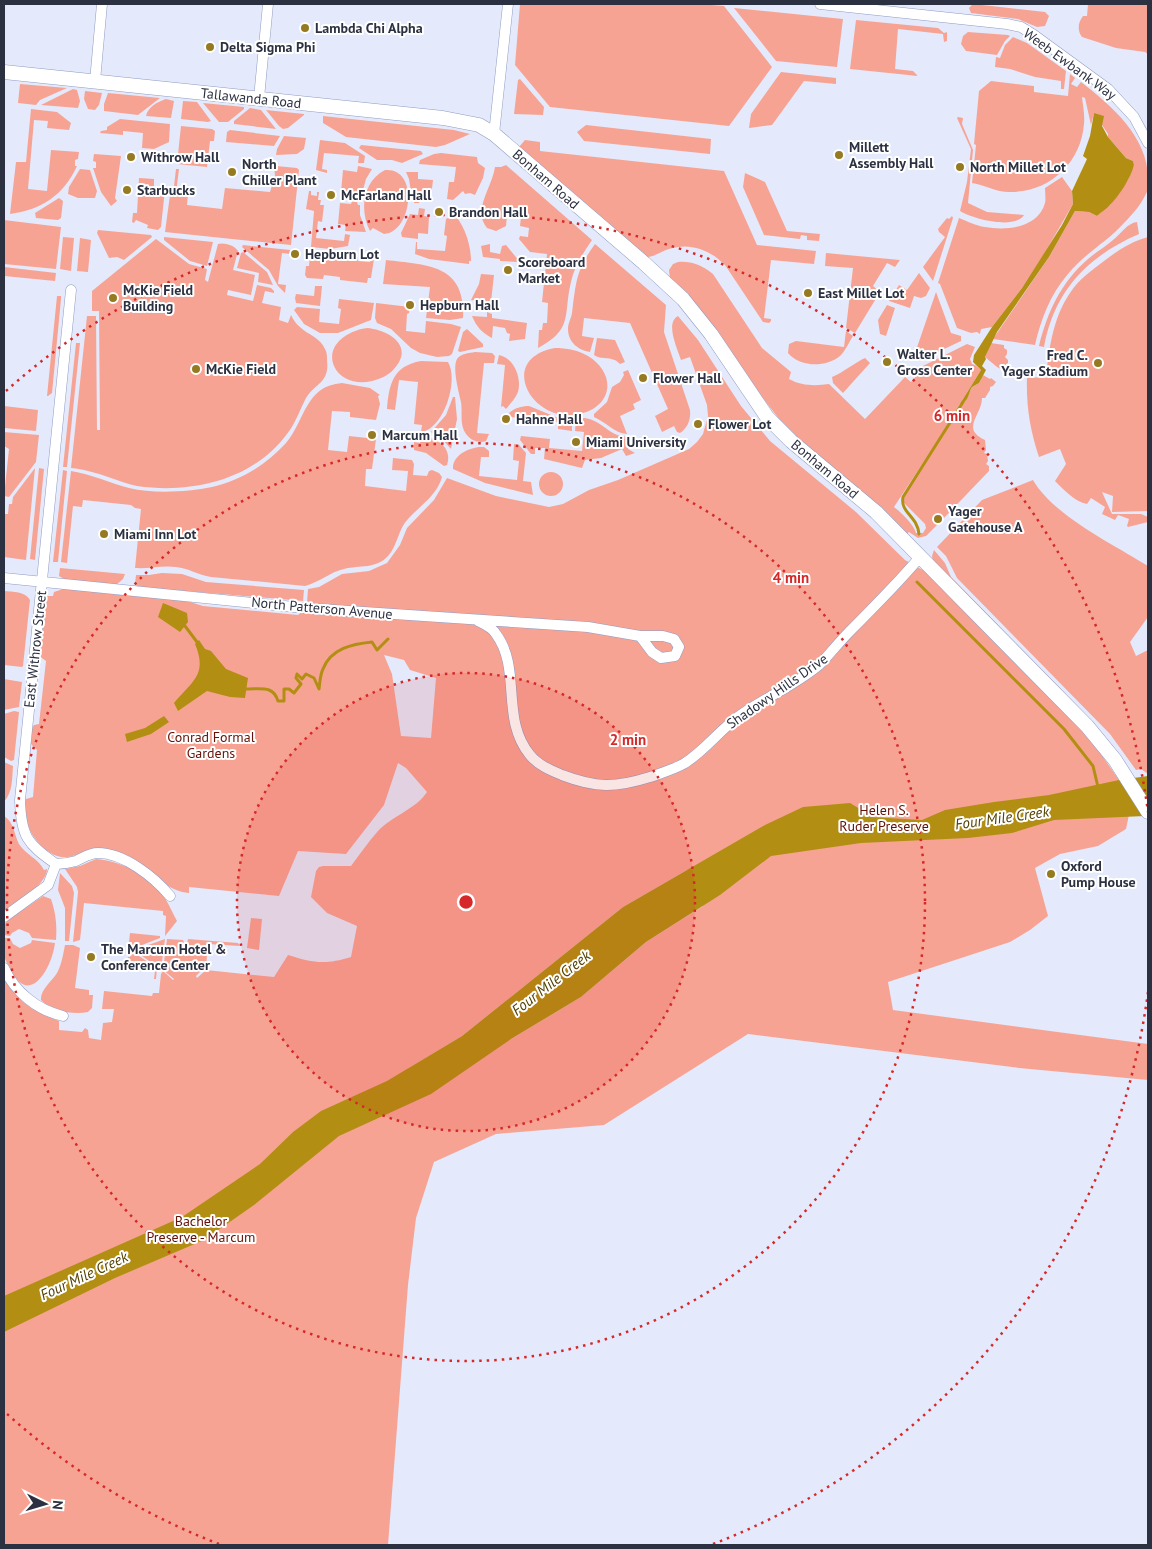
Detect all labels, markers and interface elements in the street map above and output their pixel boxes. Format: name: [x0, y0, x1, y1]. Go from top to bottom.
place label: Lambda Chi Alpha: [315, 19, 423, 37]
marker: Lambda Chi Alpha: [299, 22, 311, 34]
street label: Weeb Ewbank Way: [1020, 24, 1120, 104]
place label: Delta Sigma Phi: [220, 38, 316, 56]
marker: Delta Sigma Phi: [204, 41, 216, 53]
street label: Tallawanda Road: [200, 84, 302, 112]
place label: Millett Assembly Hall: [849, 138, 934, 172]
street label: Bonham Road: [509, 145, 583, 213]
place label: Withrow Hall: [141, 148, 220, 166]
marker: Millett Assembly Hall: [833, 149, 845, 161]
marker: Withrow Hall: [125, 151, 137, 163]
place label: North Chiller Plant: [242, 155, 317, 189]
place label: North Millet Lot: [970, 158, 1066, 176]
marker: North Millet Lot: [954, 161, 966, 173]
marker: North Chiller Plant: [226, 166, 238, 178]
place label: Starbucks: [137, 181, 195, 199]
marker: Starbucks: [121, 184, 133, 196]
place label: McFarland Hall: [341, 186, 432, 204]
marker: McFarland Hall: [325, 189, 337, 201]
place label: Brandon Hall: [449, 203, 528, 221]
marker: Brandon Hall: [433, 206, 445, 218]
place label: Hepburn Lot: [305, 245, 379, 263]
marker: Hepburn Lot: [289, 248, 301, 260]
place label: Scoreboard Market: [518, 253, 585, 287]
marker: Scoreboard Market: [502, 264, 514, 276]
place label: McKie Field Building: [123, 281, 193, 315]
place label: East Millet Lot: [818, 284, 905, 302]
marker: East Millet Lot: [802, 287, 814, 299]
marker: McKie Field Building: [107, 292, 119, 304]
place label: Hepburn Hall: [420, 296, 500, 314]
marker: Hepburn Hall: [404, 299, 416, 311]
place label: Walter L. Gross Center: [897, 345, 972, 379]
place label: Fred C. Yager Stadium: [1000, 346, 1088, 380]
marker: Walter L. Gross Center: [881, 356, 893, 368]
marker: Fred C. Yager Stadium: [1092, 357, 1104, 369]
place label: McKie Field: [206, 360, 276, 378]
marker: McKie Field: [190, 363, 202, 375]
place label: Flower Hall: [653, 369, 722, 387]
marker: Flower Hall: [637, 372, 649, 384]
text: 6 min: [934, 406, 970, 425]
place label: Hahne Hall: [516, 410, 583, 428]
marker: Hahne Hall: [500, 413, 512, 425]
place label: Flower Lot: [708, 415, 771, 433]
marker: Flower Lot: [692, 418, 704, 430]
place label: Marcum Hall: [382, 426, 459, 444]
marker: Marcum Hall: [366, 429, 378, 441]
place label: Miami University: [586, 433, 687, 451]
marker: Miami University: [570, 436, 582, 448]
street label: Bonham Road: [788, 436, 862, 502]
place label: Yager Gatehouse A: [947, 502, 1023, 536]
marker: Yager Gatehouse A: [932, 513, 944, 525]
place label: Miami Inn Lot: [114, 525, 197, 543]
marker: Miami Inn Lot: [98, 528, 110, 540]
text: 4 min: [773, 568, 809, 587]
street label: East Withrow Street: [20, 589, 50, 709]
street label: North Patterson Avenue: [251, 593, 393, 623]
street label: Shadowy Hills Drive: [723, 649, 831, 733]
park label: Conrad Formal Gardens: [167, 728, 255, 762]
text: 2 min: [610, 730, 646, 749]
park label: Helen S. Ruder Preserve: [839, 801, 929, 835]
water label: Four Mile Creek: [954, 801, 1051, 834]
place label: Oxford Pump House: [1061, 857, 1136, 891]
marker: Oxford Pump House: [1045, 868, 1057, 880]
centre of rings: [457, 893, 475, 911]
place label: The Marcum Hotel & Conference Center: [101, 940, 226, 974]
water label: Four Mile Creek: [507, 945, 595, 1019]
marker: The Marcum Hotel & Conference Center: [85, 951, 97, 963]
park label: Bachelor Preserve - Marcum: [147, 1212, 255, 1246]
water label: Four Mile Creek: [37, 1246, 132, 1304]
north arrow: [20, 1479, 70, 1529]
text: N: [49, 1500, 67, 1511]

